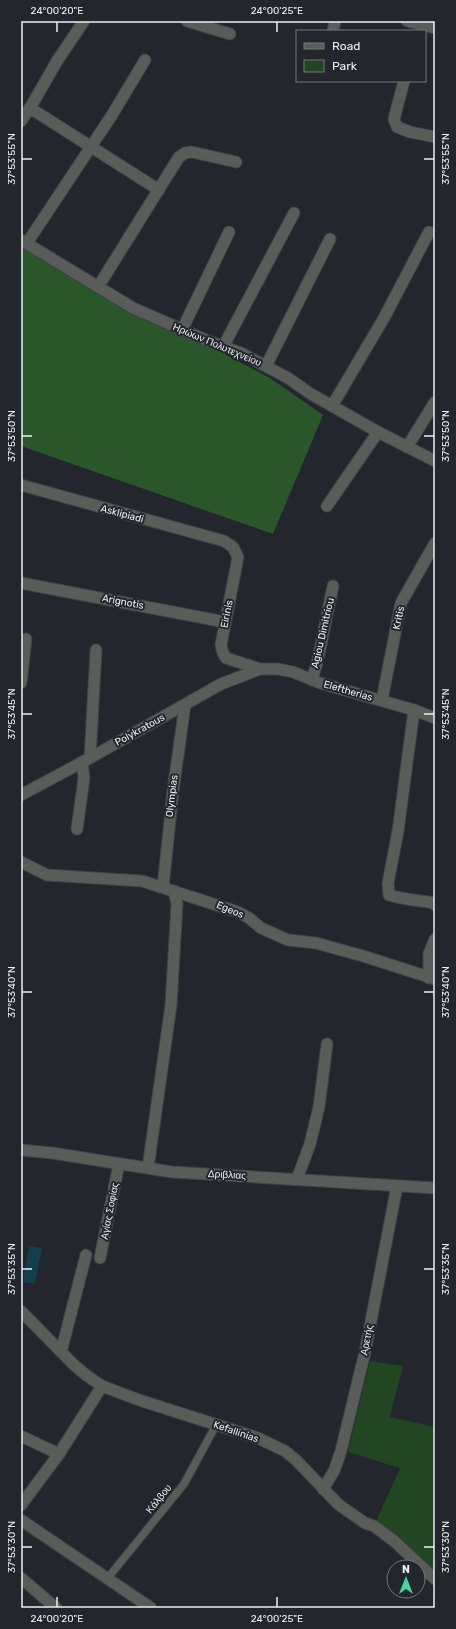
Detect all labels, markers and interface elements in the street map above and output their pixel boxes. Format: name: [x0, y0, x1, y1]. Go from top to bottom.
text: 24°00'20"E: [31, 5, 83, 17]
text: 24°00'25"E: [251, 5, 303, 17]
legend: [296, 30, 426, 82]
text: Road: [332, 39, 360, 53]
text: Park: [332, 59, 358, 73]
text: 37°53'55"N: [6, 133, 18, 185]
text: 37°53'55"N: [440, 133, 452, 185]
street label: Ηρώων Πολυτεχνείου: [171, 321, 263, 369]
text: 37°53'50"N: [6, 410, 18, 462]
text: 37°53'50"N: [440, 410, 452, 462]
street label: Asklipiadi: [99, 502, 145, 526]
street label: Arignotis: [101, 592, 145, 612]
street label: Agiou Dimitriou: [309, 597, 337, 669]
street label: Eirinis: [218, 599, 236, 629]
street label: Kritis: [391, 605, 407, 631]
street label: Eleftherias: [322, 678, 374, 704]
text: 37°53'45"N: [6, 688, 18, 740]
text: 37°53'45"N: [440, 688, 452, 740]
street label: Polykratous: [113, 711, 167, 749]
street label: Olympias: [163, 774, 181, 818]
street label: Egeos: [215, 899, 245, 921]
text: 37°53'40"N: [6, 966, 18, 1018]
text: 37°53'40"N: [440, 966, 452, 1018]
street label: Δριβλιας: [208, 1168, 247, 1182]
street label: Αγίας Σοφίας: [99, 1181, 121, 1241]
text: 37°53'35"N: [6, 1243, 18, 1295]
text: 37°53'35"N: [440, 1243, 452, 1295]
street label: Αρετής: [358, 1323, 376, 1356]
street label: Kefallinias: [212, 1419, 260, 1445]
street label: Κάλβου: [144, 1482, 174, 1516]
text: 37°53'30"N: [6, 1521, 18, 1573]
text: 37°53'30"N: [440, 1521, 452, 1573]
north arrow: [386, 1559, 426, 1599]
text: N: [402, 1563, 410, 1576]
text: 24°00'20"E: [31, 1613, 83, 1625]
text: 24°00'25"E: [251, 1613, 303, 1625]

